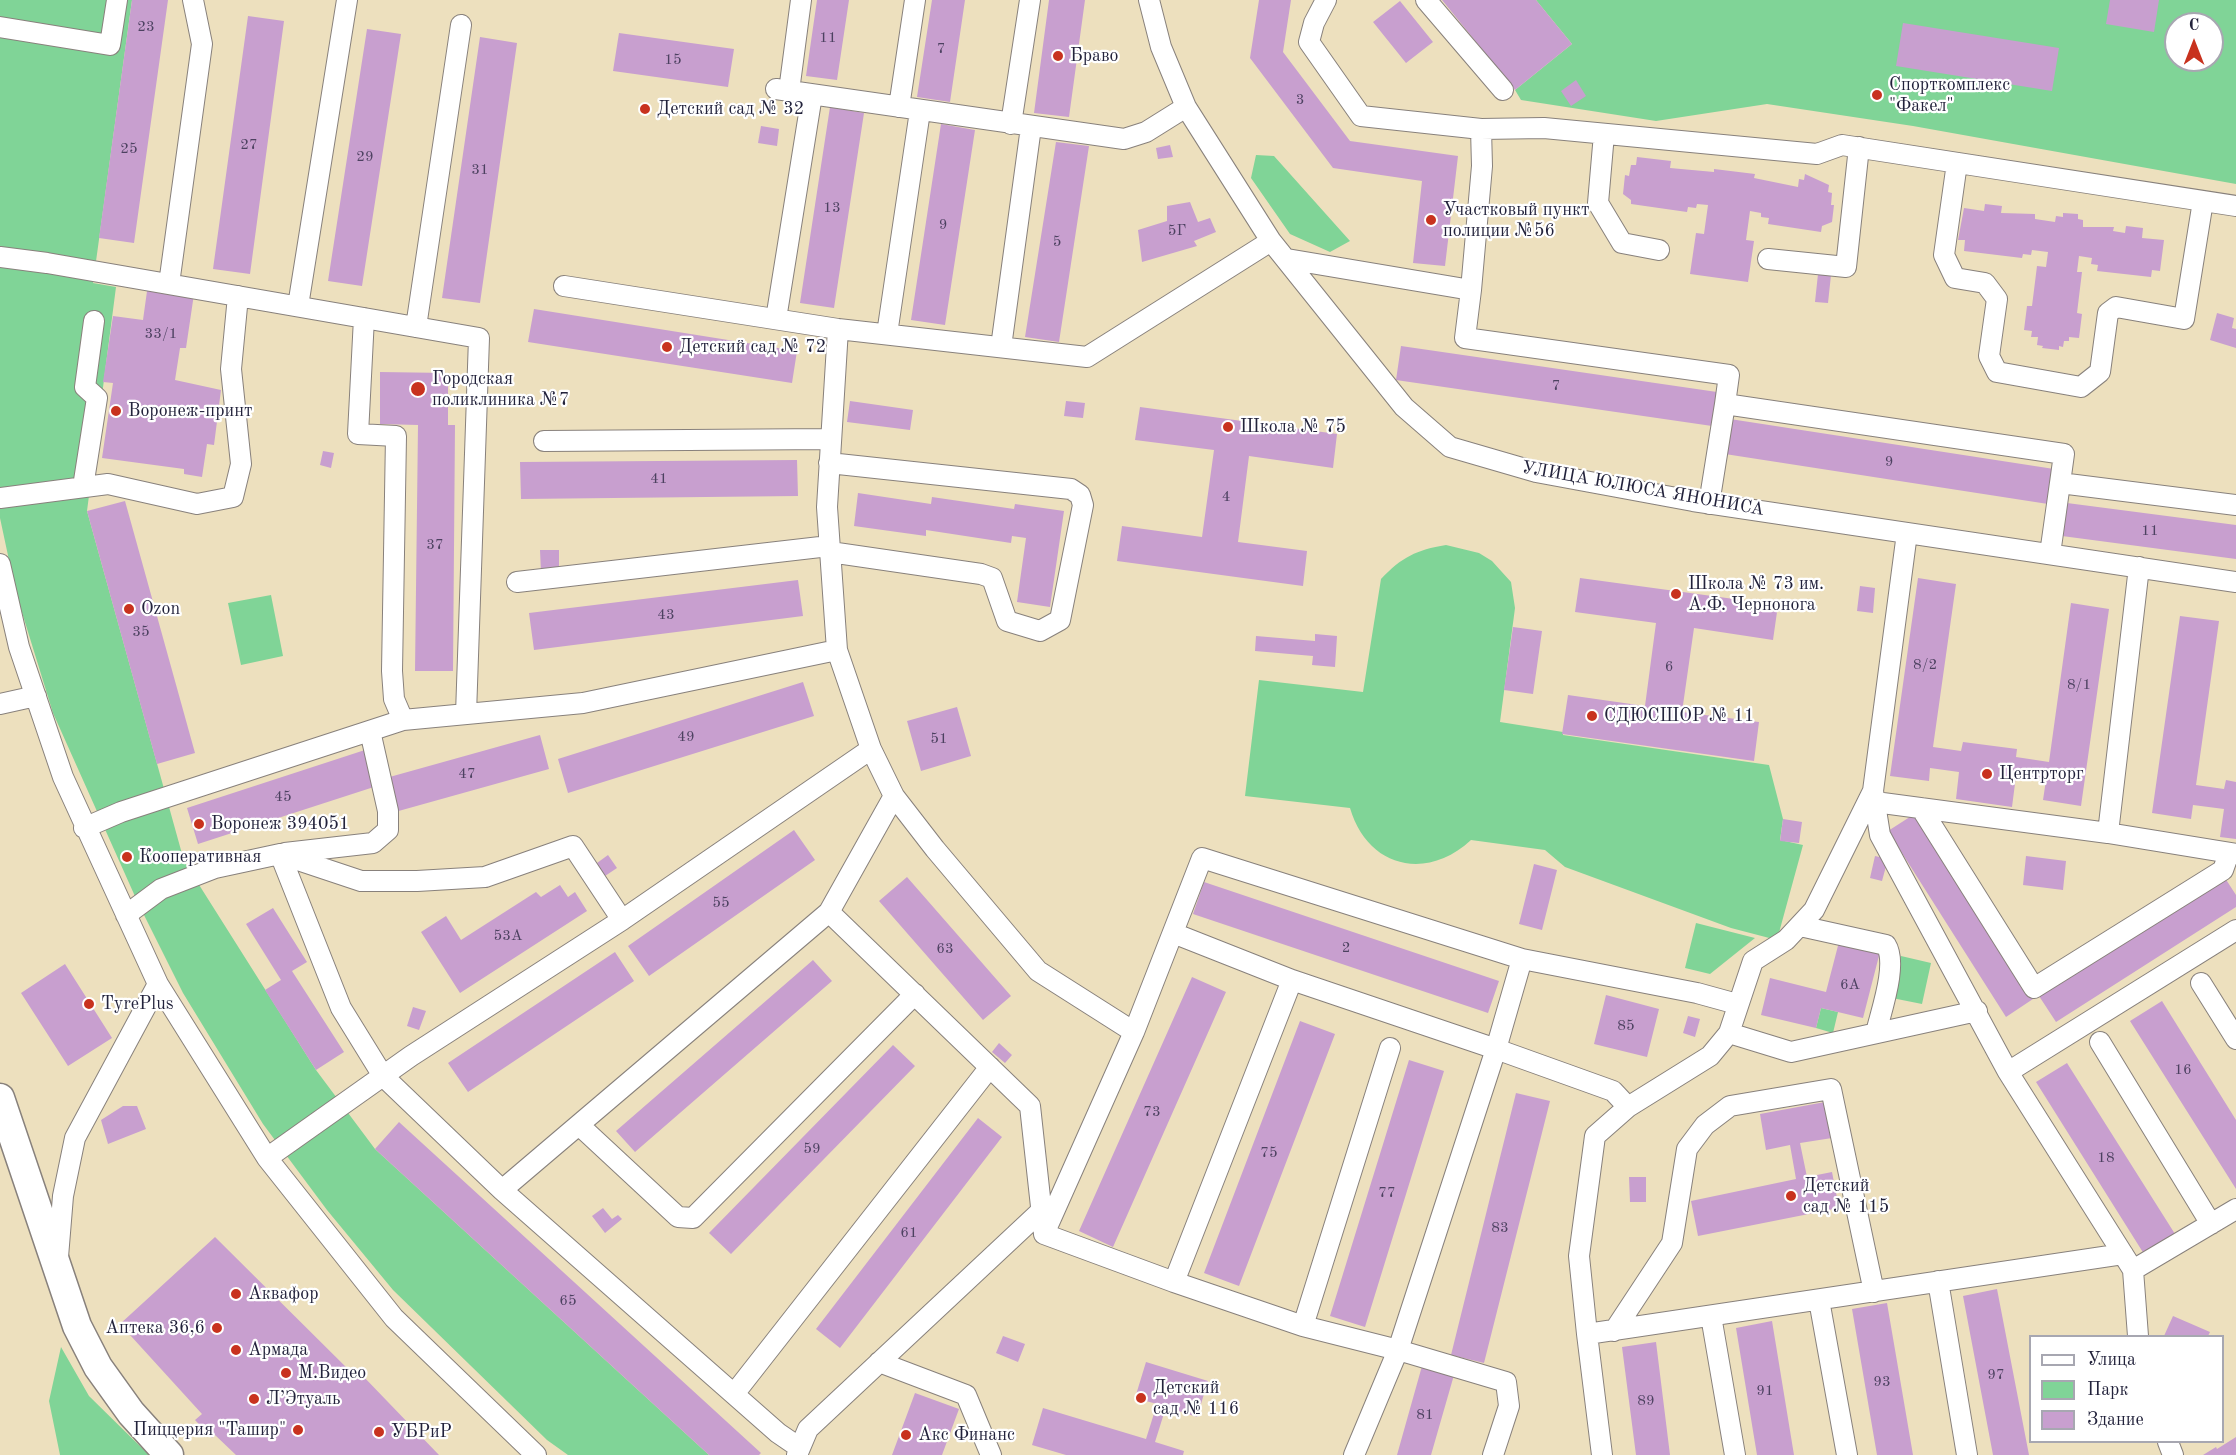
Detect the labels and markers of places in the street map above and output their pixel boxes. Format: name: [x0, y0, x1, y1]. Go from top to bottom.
place label: Браво: [1070, 45, 1119, 67]
marker: Браво: [1051, 49, 1065, 63]
place label: Спорткомплекс "Факел": [1889, 74, 2010, 116]
marker: Спорткомплекс "Факел": [1870, 88, 1884, 102]
place label: Детский сад № 32: [657, 98, 804, 120]
marker: Детский сад № 32: [638, 102, 652, 116]
place label: Участковый пункт полиции №56: [1443, 199, 1590, 242]
marker: Участковый пункт полиции №56: [1424, 213, 1438, 227]
place label: Детский сад № 72: [679, 336, 826, 358]
marker: Детский сад № 72: [660, 340, 674, 354]
place label: Городская поликлиника №7: [432, 368, 570, 410]
marker: Городская поликлиника №7: [409, 380, 427, 398]
place label: Воронеж-принт: [128, 400, 253, 422]
marker: Воронеж-принт: [109, 404, 123, 418]
place label: Школа № 75: [1240, 416, 1346, 438]
marker: Школа № 75: [1221, 420, 1235, 434]
place label: Школа № 73 им. А.Ф. Чернонога: [1688, 573, 1824, 616]
marker: Школа № 73 им. А.Ф. Чернонога: [1669, 587, 1683, 601]
place label: Ozon: [141, 598, 180, 620]
marker: Ozon: [122, 602, 136, 616]
place label: СДЮСШОР № 11: [1604, 705, 1754, 727]
marker: СДЮСШОР № 11: [1585, 709, 1599, 723]
place label: Центрторг: [1999, 763, 2084, 785]
marker: Центрторг: [1980, 767, 1994, 781]
place label: Воронеж 394051: [211, 813, 349, 835]
marker: Воронеж 394051: [192, 817, 206, 831]
place label: Кооперативная: [139, 846, 261, 868]
marker: Кооперативная: [120, 850, 134, 864]
place label: TyrePlus: [101, 993, 174, 1015]
marker: TyrePlus: [82, 997, 96, 1011]
place label: Детский сад № 115: [1803, 1175, 1889, 1218]
marker: Детский сад № 115: [1784, 1189, 1798, 1203]
place label: Аквафор: [248, 1283, 319, 1305]
marker: Аквафор: [229, 1287, 243, 1301]
place label: Аптека 36,6: [105, 1317, 205, 1339]
marker: Аптека 36,6: [210, 1321, 224, 1335]
place label: Армада: [248, 1339, 308, 1361]
marker: Армада: [229, 1343, 243, 1357]
place label: М.Видео: [298, 1362, 366, 1384]
marker: М.Видео: [279, 1366, 293, 1380]
place label: Детский сад № 116: [1153, 1377, 1239, 1420]
place label: Л’Этуаль: [266, 1388, 340, 1410]
marker: Детский сад № 116: [1134, 1391, 1148, 1405]
marker: Л’Этуаль: [247, 1392, 261, 1406]
place label: Пиццерия "Ташир": [133, 1419, 286, 1441]
place label: УБРиР: [391, 1421, 452, 1443]
marker: Пиццерия "Ташир": [291, 1423, 305, 1437]
place label: Акс Финанс: [918, 1424, 1015, 1446]
marker: УБРиР: [372, 1425, 386, 1439]
marker: Акс Финанс: [899, 1428, 913, 1442]

